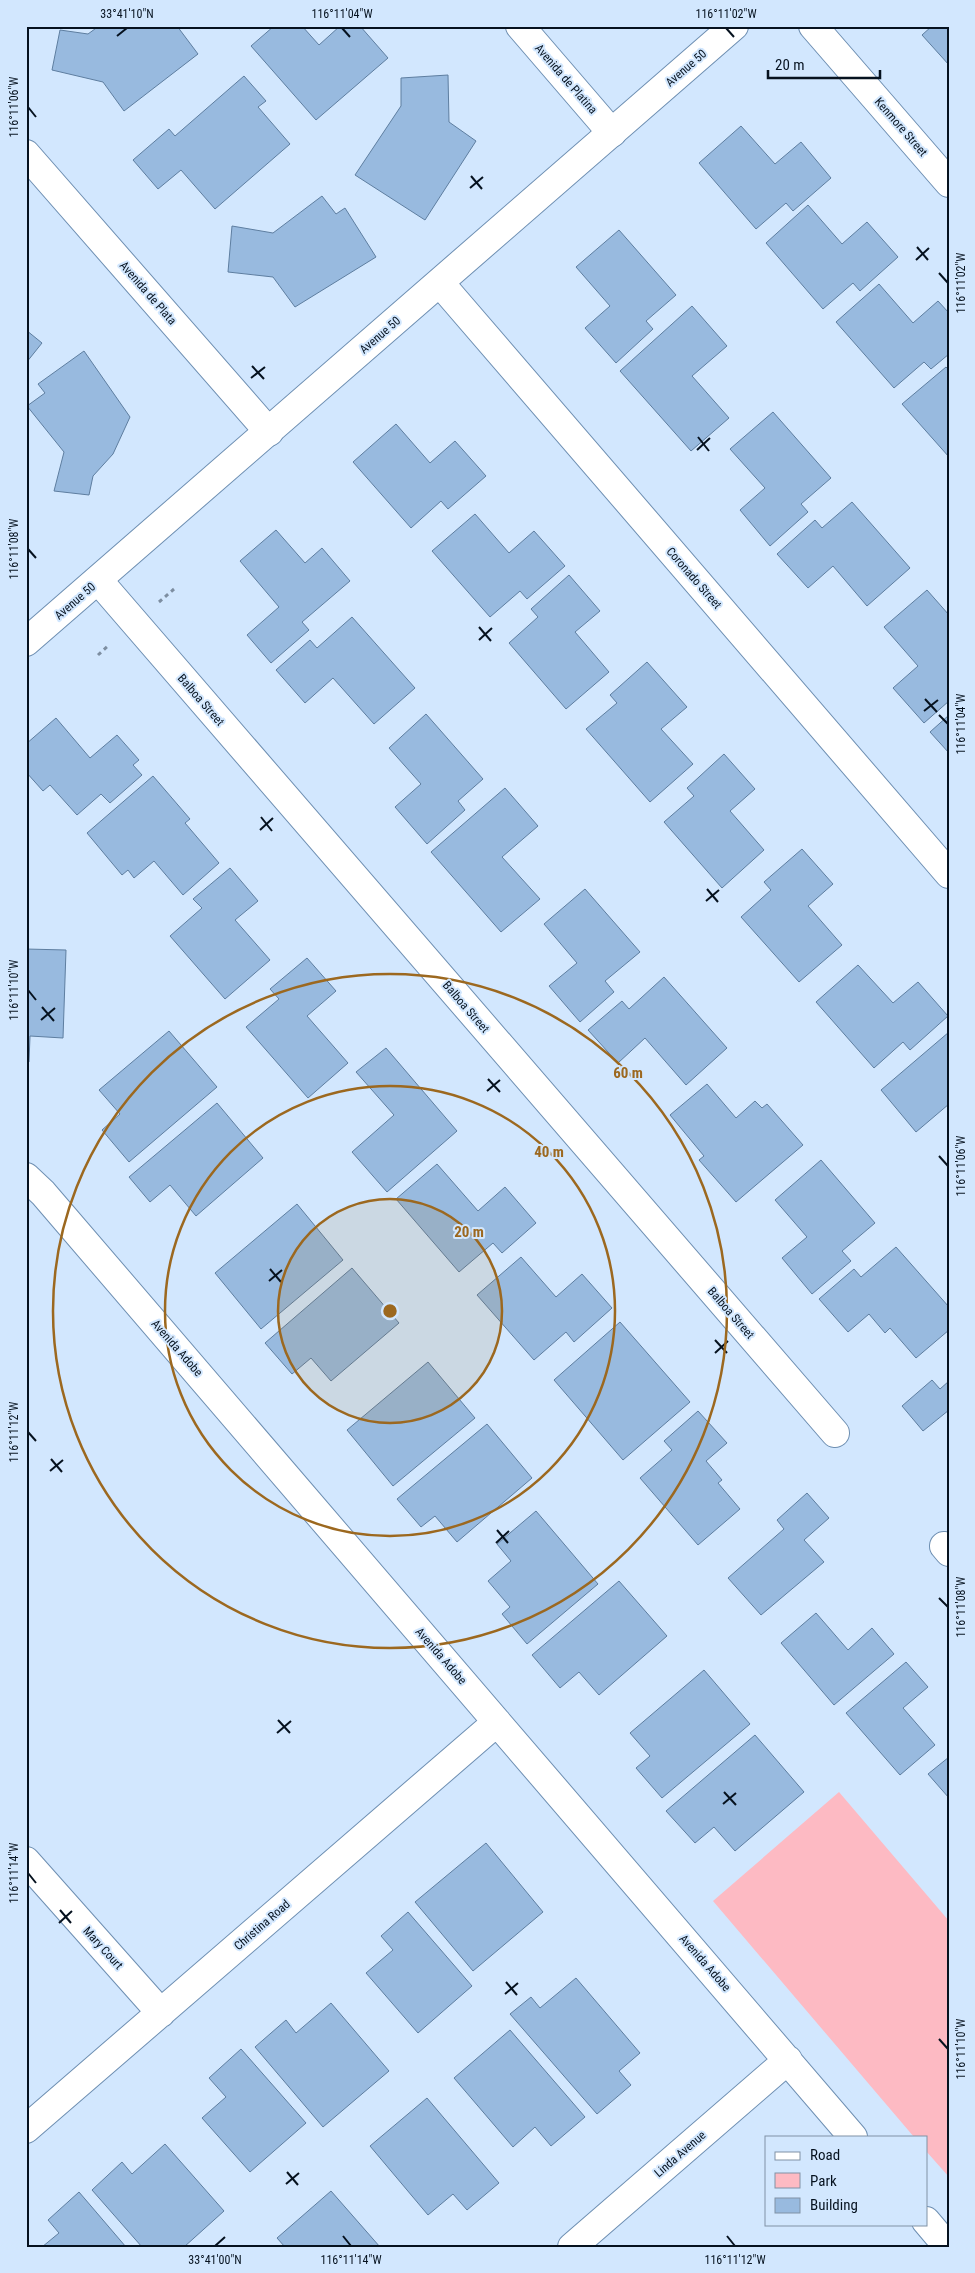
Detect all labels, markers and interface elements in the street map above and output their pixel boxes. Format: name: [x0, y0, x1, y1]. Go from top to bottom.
text: 33°41'10"N: [100, 7, 154, 21]
text: 116°11'04"W: [311, 7, 373, 21]
text: 116°11'02"W: [695, 7, 757, 21]
street label: Avenida de Platina: [532, 41, 600, 117]
street label: Avenue 50: [663, 47, 709, 89]
scale bar: [768, 48, 880, 80]
text: 20 m: [775, 56, 805, 74]
text: 116°11'06"W: [7, 76, 21, 138]
street label: Kenmore Street: [872, 95, 930, 159]
text: 116°11'02"W: [954, 252, 968, 314]
street label: Avenida de Plata: [117, 259, 179, 328]
street label: Avenue 50: [357, 314, 403, 356]
text: 116°11'08"W: [7, 518, 21, 580]
street label: Coronado Street: [664, 544, 725, 612]
street label: Avenue 50: [52, 580, 98, 622]
street label: Balboa Street: [175, 671, 227, 729]
text: 116°11'04"W: [954, 693, 968, 755]
text: 116°11'10"W: [7, 959, 21, 1021]
street label: Balboa Street: [440, 978, 492, 1036]
text: 60 m: [613, 1064, 643, 1082]
text: 116°11'06"W: [954, 1135, 968, 1197]
text: 40 m: [534, 1143, 564, 1161]
text: 20 m: [454, 1223, 484, 1241]
street label: Balboa Street: [705, 1284, 757, 1342]
centre of rings: [381, 1302, 399, 1320]
street label: Avenida Adobe: [148, 1317, 206, 1380]
text: 116°11'12"W: [7, 1401, 21, 1463]
text: 116°11'08"W: [954, 1576, 968, 1638]
street label: Avenida Adobe: [412, 1625, 470, 1688]
text: 116°11'14"W: [7, 1842, 21, 1904]
street label: Christina Road: [231, 1897, 293, 1953]
street label: Mary Court: [80, 1924, 126, 1973]
street label: Avenida Adobe: [676, 1932, 734, 1995]
text: 116°11'10"W: [954, 2018, 968, 2080]
street label: Linda Avenue: [652, 2128, 709, 2180]
legend: [765, 2136, 928, 2226]
text: Road: [810, 2146, 840, 2164]
text: Park: [810, 2172, 837, 2190]
text: Building: [810, 2196, 858, 2214]
text: 33°41'00"N: [188, 2253, 242, 2267]
text: 116°11'14"W: [320, 2253, 382, 2267]
text: 116°11'12"W: [704, 2253, 766, 2267]

